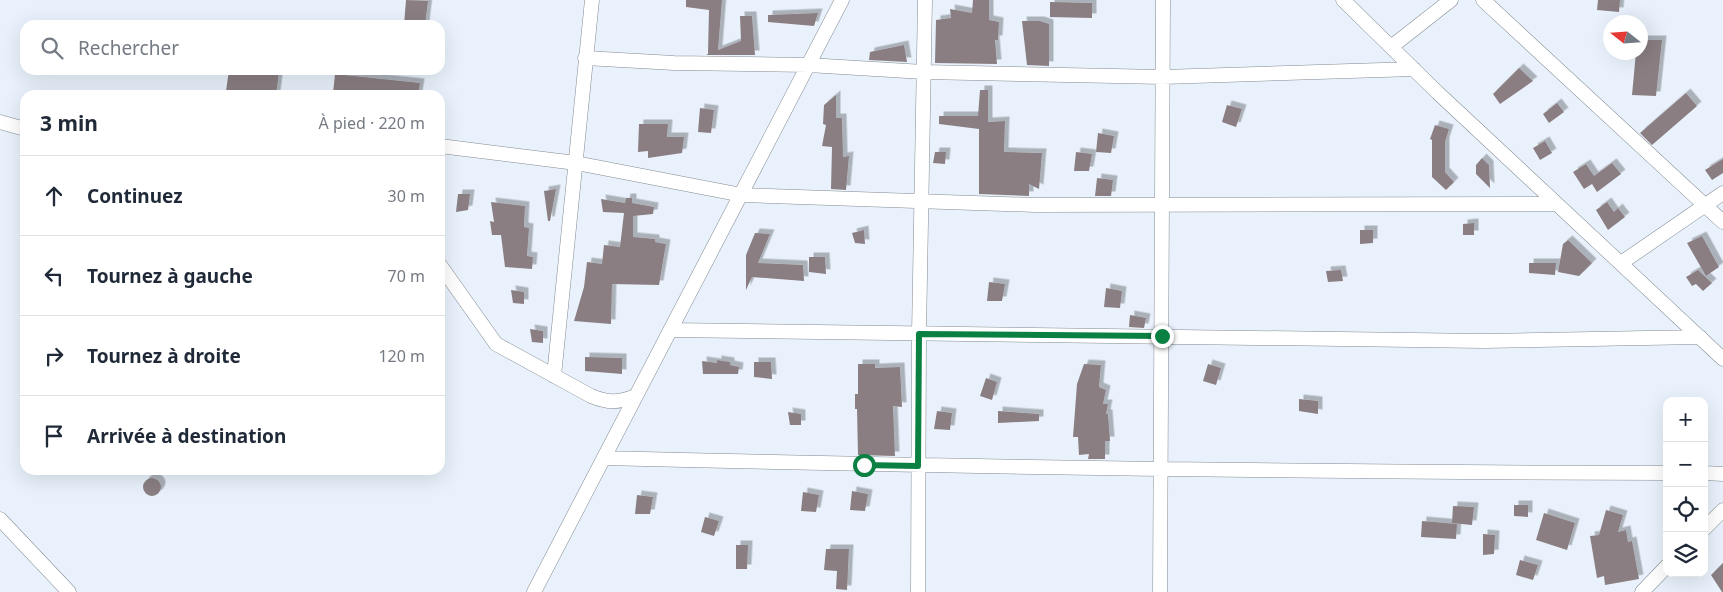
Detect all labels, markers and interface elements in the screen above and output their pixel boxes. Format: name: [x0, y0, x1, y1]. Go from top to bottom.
north arrow: [1603, 15, 1648, 60]
search box: [20, 20, 445, 75]
icon: search: [38, 34, 66, 62]
text: Rechercher: [78, 35, 179, 61]
text: 3 min: [40, 109, 98, 137]
text: À pied · 220 m: [319, 112, 425, 134]
icon: ahead: [40, 182, 68, 210]
text: Continuez: [87, 183, 183, 209]
text: 30 m: [388, 185, 425, 207]
icon: left: [40, 262, 68, 290]
text: Tournez à gauche: [87, 263, 253, 289]
text: 70 m: [388, 265, 425, 287]
route end: [1151, 325, 1174, 348]
icon: right: [40, 342, 68, 370]
text: Tournez à droite: [87, 343, 241, 369]
text: 120 m: [378, 345, 425, 367]
map controls: [1663, 397, 1708, 577]
button: +: [1663, 397, 1708, 442]
icon: arrive: [40, 422, 68, 450]
text: Arrivée à destination: [87, 423, 286, 449]
button: −: [1663, 442, 1708, 487]
route start: [853, 454, 876, 477]
button: locate: [1663, 487, 1708, 532]
button: layers: [1663, 532, 1708, 577]

